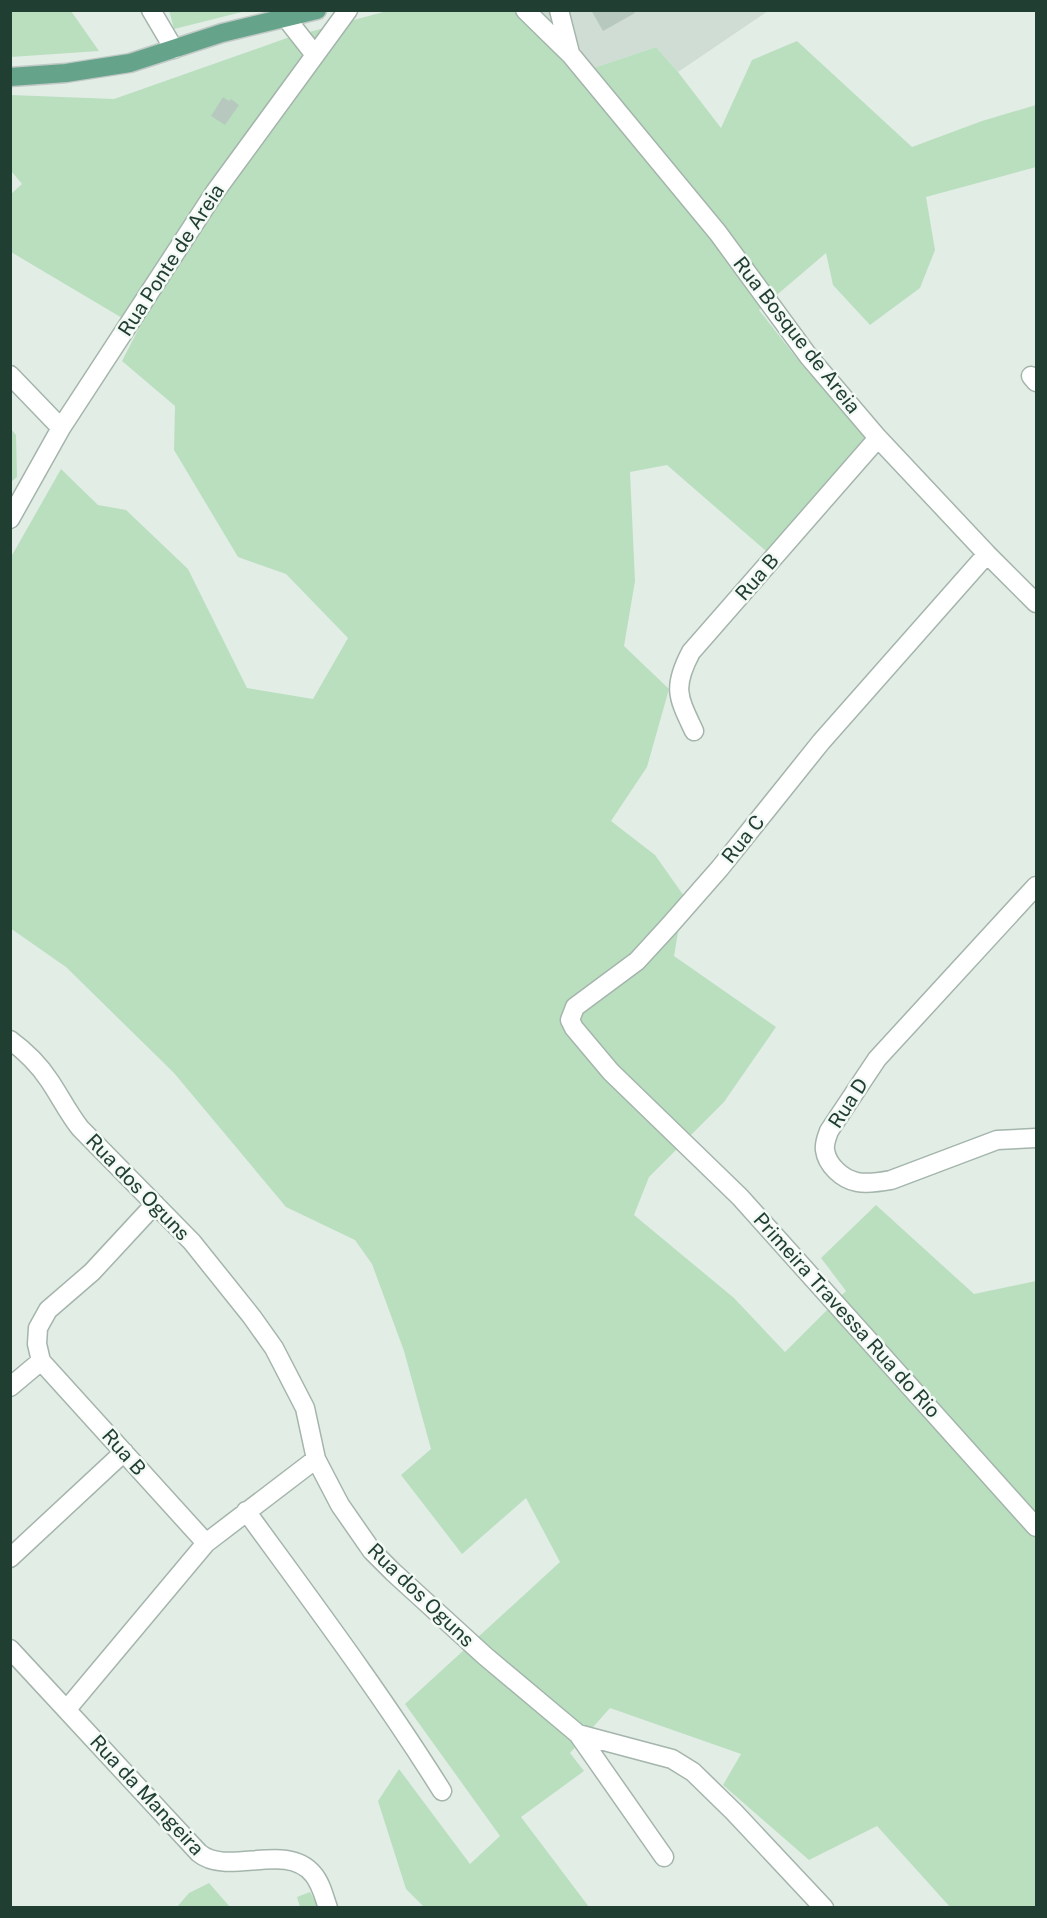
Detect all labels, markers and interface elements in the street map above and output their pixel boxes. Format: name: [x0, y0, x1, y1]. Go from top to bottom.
street label: Rua Ponte de Areia: [113, 180, 229, 340]
street label: Rua Bosque de Areia: [728, 252, 866, 418]
street label: Rua B: [730, 549, 784, 605]
street label: Rua C: [716, 810, 770, 868]
street label: Rua D: [823, 1073, 873, 1133]
street label: Rua dos Oguns: [81, 1129, 195, 1245]
street label: Primeira Travessa Rua do Rio: [749, 1208, 945, 1422]
street label: Rua B: [97, 1424, 151, 1480]
street label: Rua dos Oguns: [363, 1538, 479, 1652]
street label: Rua da Mangeira: [85, 1730, 209, 1860]

